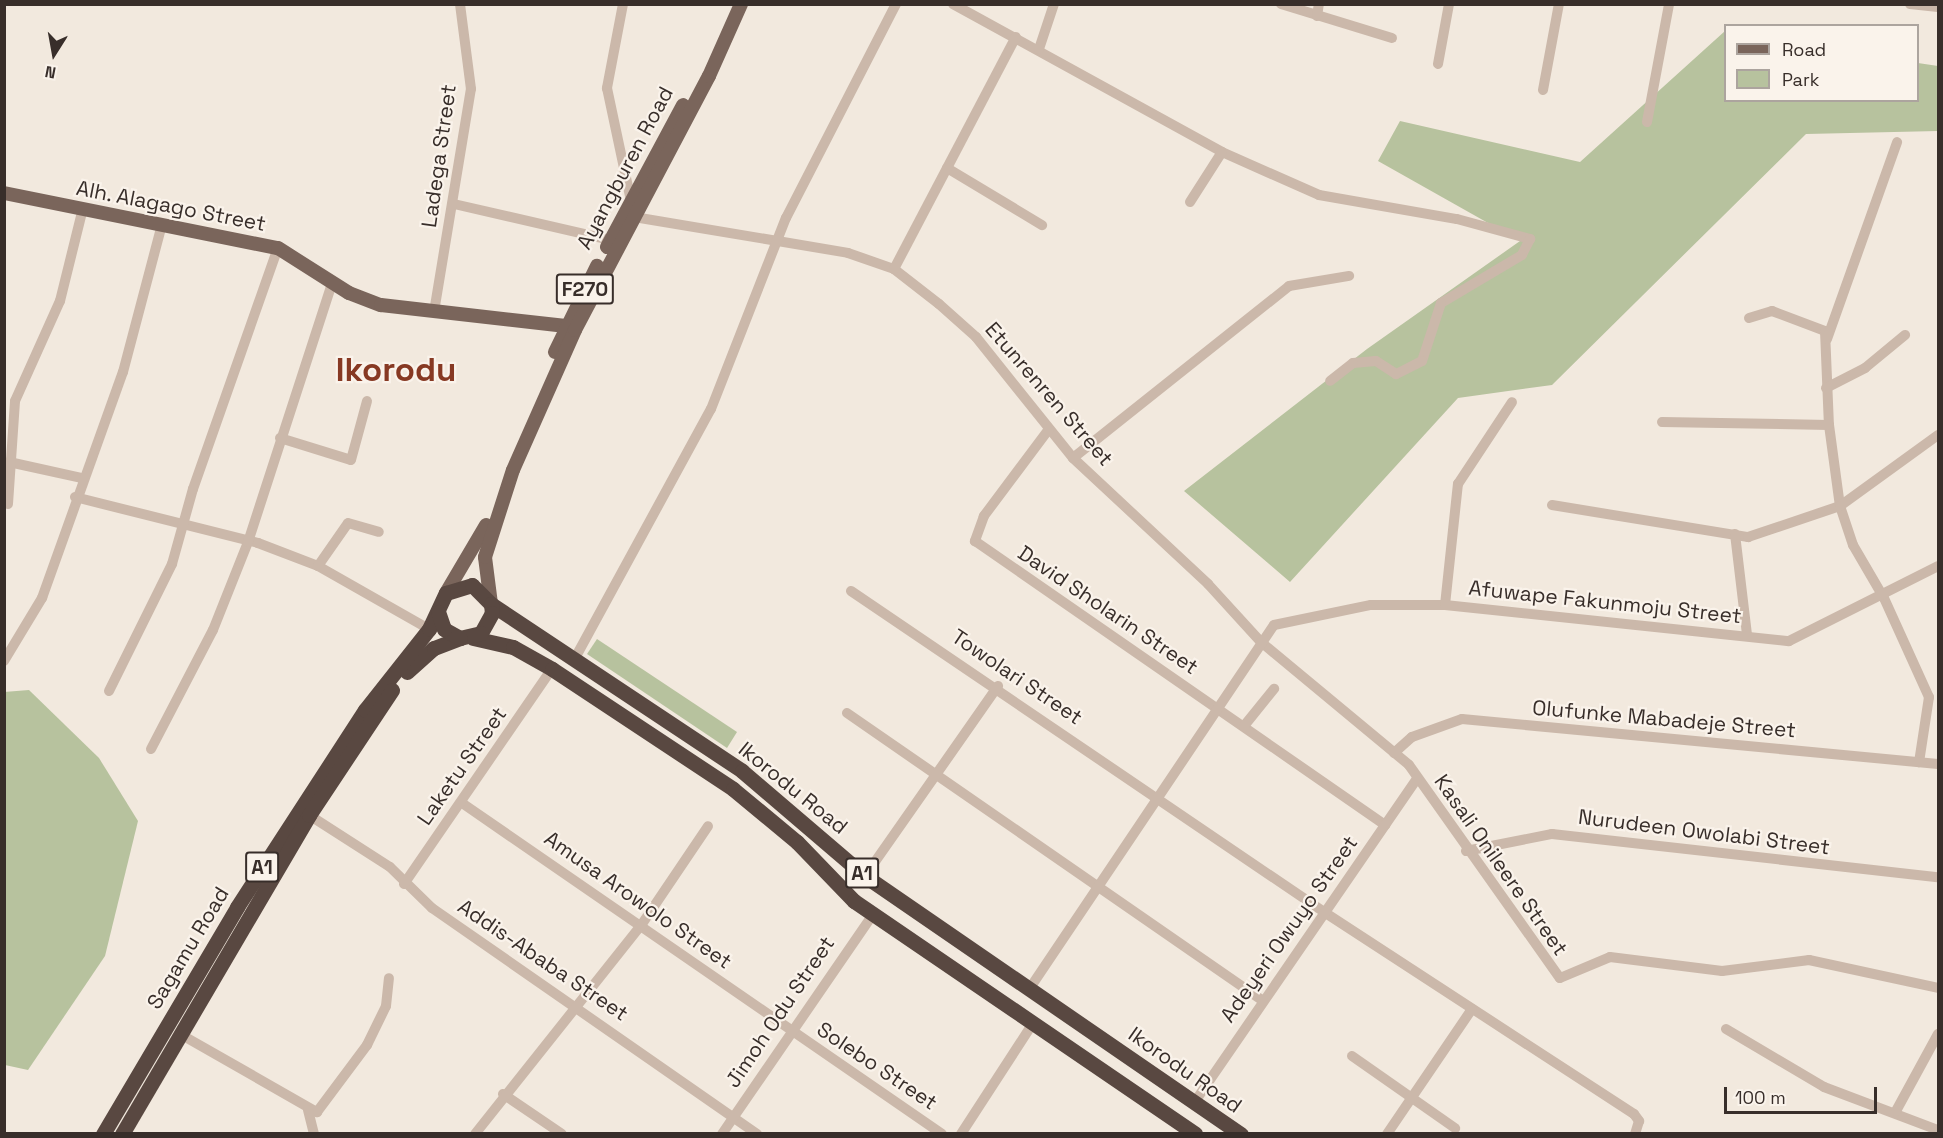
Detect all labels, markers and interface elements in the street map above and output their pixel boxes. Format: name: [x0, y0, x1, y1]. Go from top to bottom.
north arrow: [24, 24, 84, 84]
legend: [1724, 24, 1919, 102]
text: Road: [1782, 38, 1826, 61]
text: N: [43, 61, 58, 83]
text: Park: [1782, 68, 1819, 91]
street label: Ayangburen Road: [571, 82, 679, 254]
street label: Ladega Street: [416, 83, 462, 229]
street label: Alh. Alagago Street: [74, 175, 268, 237]
road number: F270: [555, 272, 615, 306]
street label: Etunrenren Street: [980, 317, 1118, 471]
district label: Ikorodu: [336, 351, 456, 391]
street label: David Sholarin Street: [1013, 540, 1203, 680]
street label: Afuwape Fakunmoju Street: [1467, 575, 1743, 629]
street label: Towolari Street: [947, 624, 1087, 730]
street label: Olufunke Mabadeje Street: [1531, 695, 1797, 743]
street label: Laketu Street: [412, 702, 512, 830]
street label: Ikorodu Road: [734, 736, 852, 840]
street label: Kasali Onileere Street: [1429, 770, 1573, 960]
street label: Nurudeen Owolabi Street: [1577, 804, 1831, 860]
street label: Amusa Arowolo Street: [539, 826, 737, 974]
street label: Adeyeri Owuyo Street: [1215, 831, 1363, 1027]
road number: A1: [244, 850, 280, 884]
road number: A1: [844, 856, 880, 890]
street label: Sagamu Road: [142, 882, 234, 1014]
street label: Addis-Ababa Street: [453, 894, 633, 1026]
street label: Jimoh Odu Street: [720, 932, 840, 1092]
street label: Solebo Street: [812, 1017, 942, 1115]
street label: Ikorodu Road: [1123, 1022, 1247, 1118]
scale bar: [1727, 1075, 1880, 1113]
text: 100 m: [1735, 1086, 1786, 1109]

